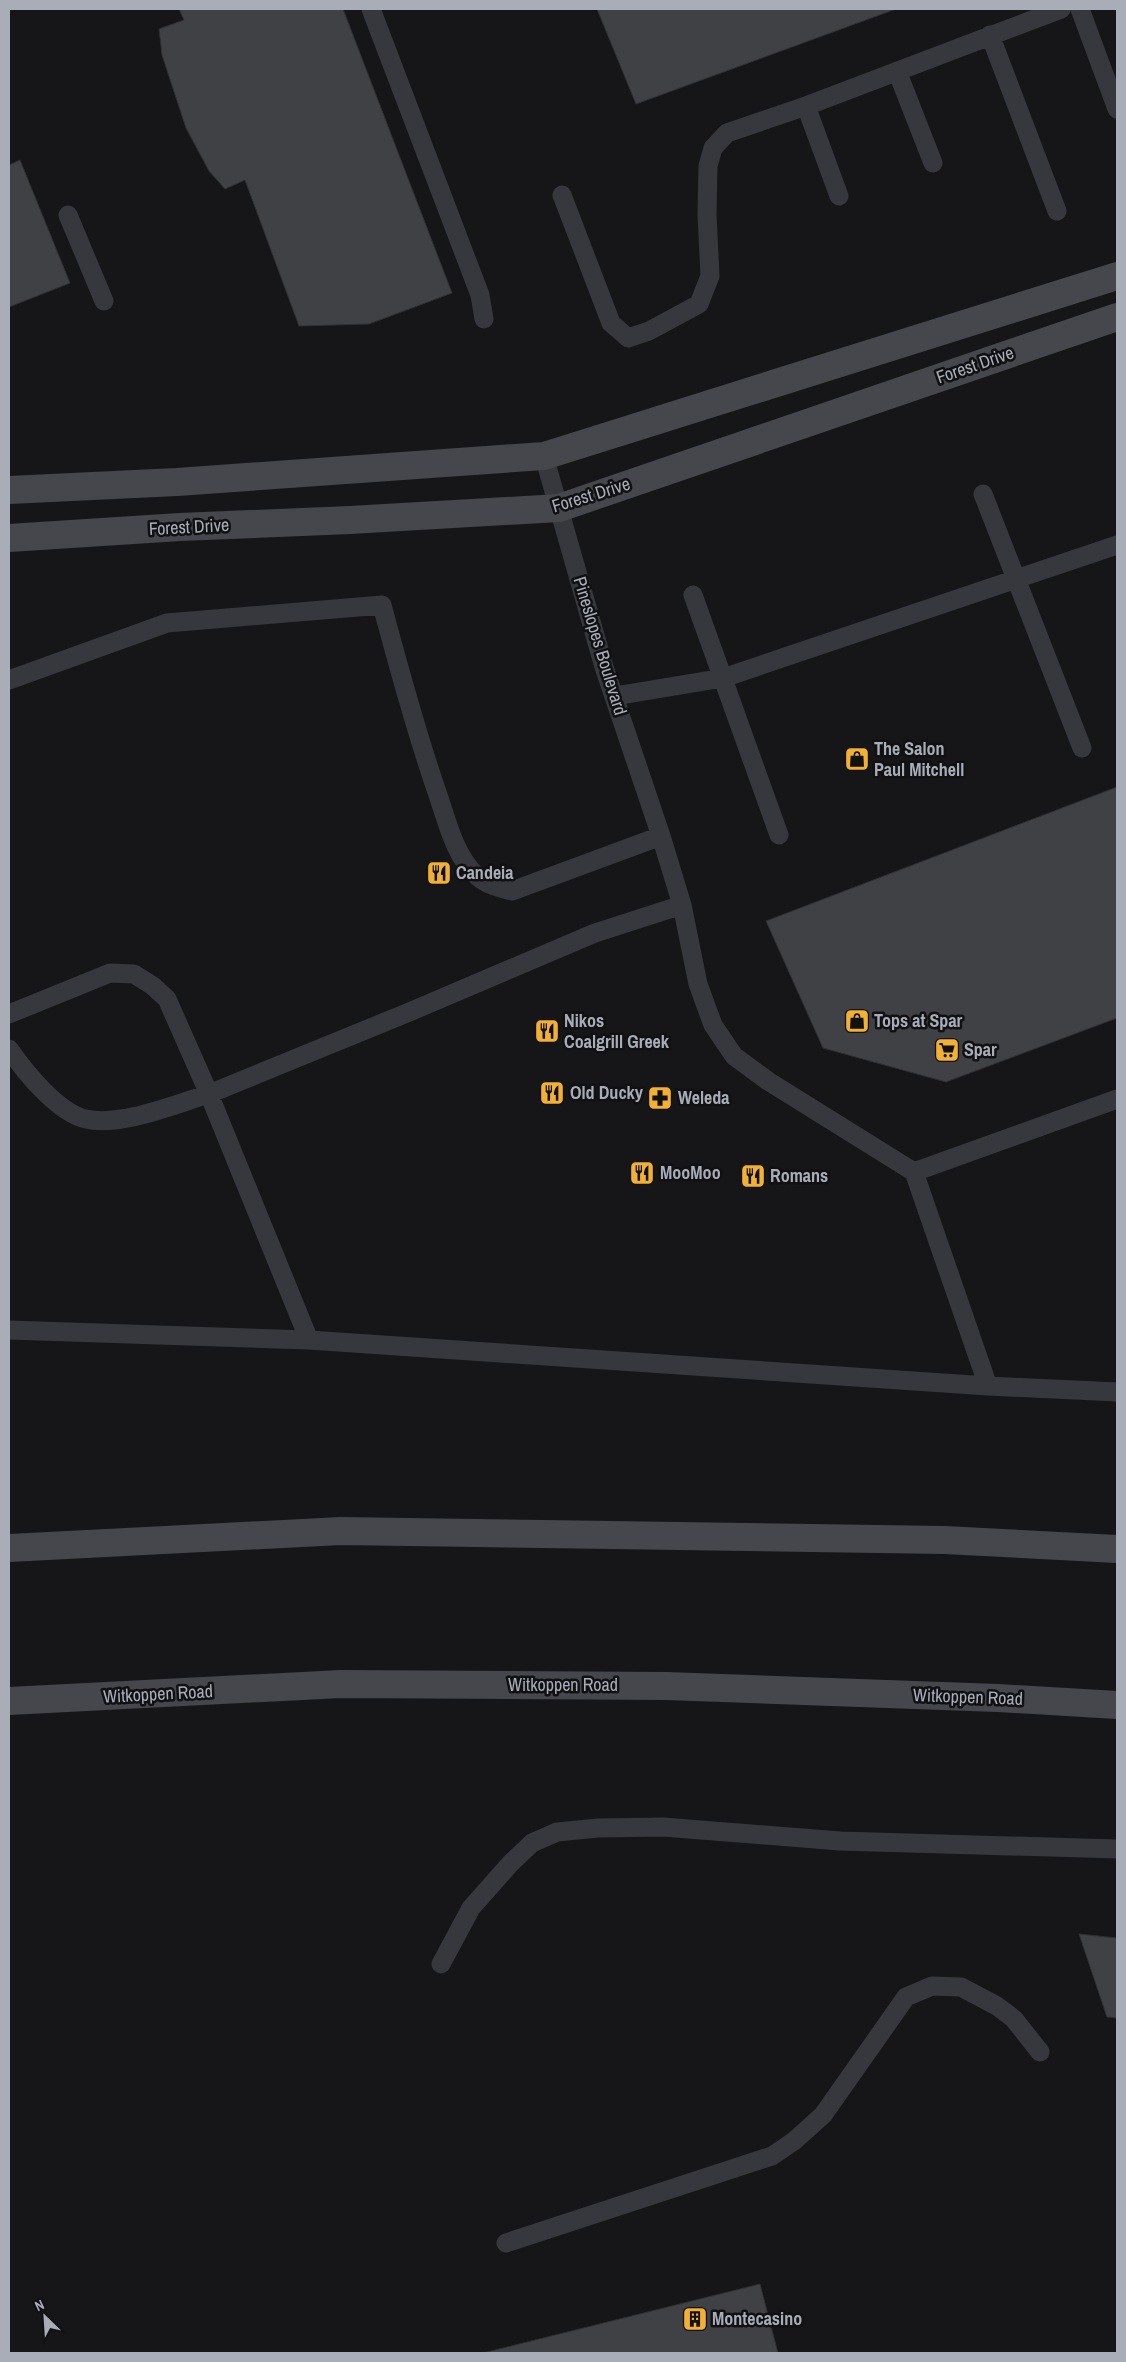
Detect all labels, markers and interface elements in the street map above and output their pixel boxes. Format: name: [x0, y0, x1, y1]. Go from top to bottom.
street label: Forest Drive: [933, 340, 1017, 389]
street label: Forest Drive: [549, 471, 633, 518]
street label: Forest Drive: [148, 512, 230, 541]
street label: Pineslopes Boulevard: [568, 574, 633, 718]
place label: The Salon Paul Mitchell: [874, 736, 964, 782]
shop icon: The Salon Paul Mitchell: [844, 746, 870, 772]
restaurant icon: Candeia: [426, 860, 452, 886]
place label: Candeia: [456, 860, 514, 885]
place label: Nikos Coalgrill Greek: [564, 1008, 670, 1054]
shop icon: Tops at Spar: [844, 1008, 870, 1034]
place label: Tops at Spar: [874, 1008, 963, 1033]
restaurant icon: Nikos Coalgrill Greek: [534, 1018, 560, 1044]
supermarket icon: Spar: [934, 1037, 960, 1063]
place label: Spar: [964, 1037, 997, 1062]
restaurant icon: Old Ducky: [539, 1080, 565, 1106]
place label: Old Ducky: [570, 1080, 644, 1105]
pharmacy icon: Weleda: [647, 1085, 673, 1111]
place label: Weleda: [678, 1085, 730, 1110]
restaurant icon: MooMoo: [629, 1160, 655, 1186]
place label: MooMoo: [660, 1160, 721, 1185]
restaurant icon: Romans: [740, 1163, 766, 1189]
place label: Romans: [770, 1163, 828, 1188]
street label: Witkoppen Road: [508, 1672, 618, 1697]
street label: Witkoppen Road: [102, 1678, 214, 1709]
street label: Witkoppen Road: [913, 1682, 1023, 1711]
north arrow: [20, 2292, 70, 2342]
text: N: [32, 2295, 47, 2315]
building icon: Montecasino: [682, 2306, 708, 2332]
place label: Montecasino: [712, 2306, 802, 2331]

